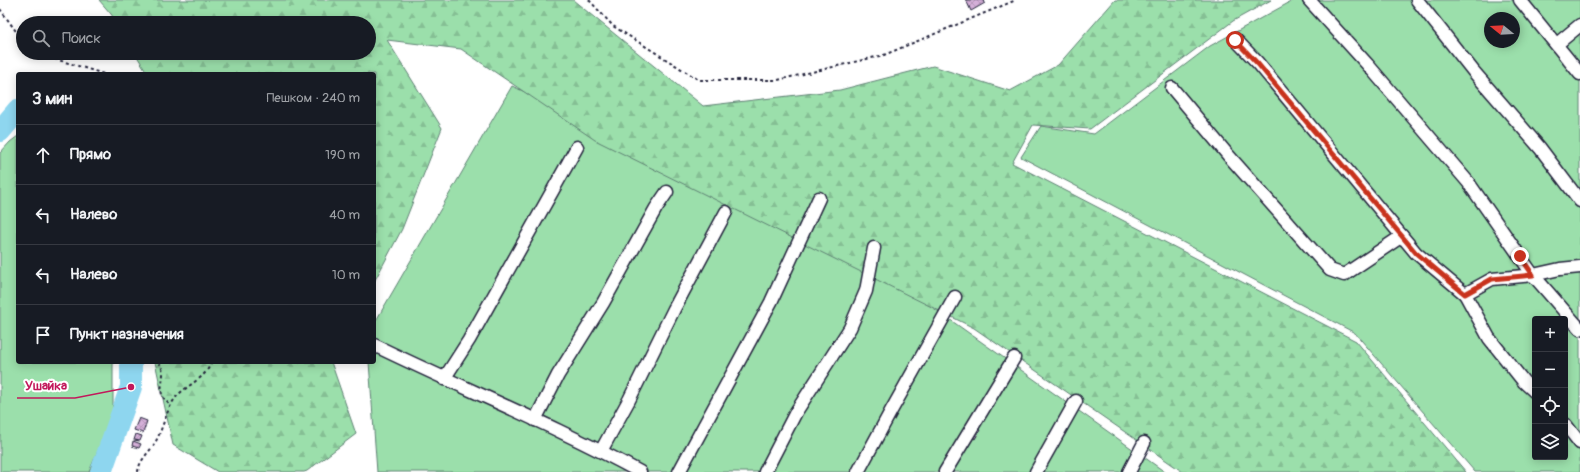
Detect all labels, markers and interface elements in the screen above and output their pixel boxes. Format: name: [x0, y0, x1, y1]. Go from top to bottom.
north arrow: [1484, 12, 1520, 48]
search box: [16, 16, 376, 60]
icon: search: [30, 27, 52, 49]
text: Поиск: [62, 29, 101, 48]
route start: [1226, 31, 1244, 49]
text: 3 мин: [32, 88, 72, 109]
text: Пешком · 240 m: [266, 90, 360, 106]
icon: ahead: [32, 144, 54, 166]
text: Прямо: [70, 145, 111, 164]
text: 190 m: [325, 147, 360, 163]
icon: left: [32, 204, 54, 226]
text: Налево: [70, 205, 117, 224]
text: 40 m: [329, 207, 360, 223]
route end: [1511, 247, 1529, 265]
icon: left: [32, 264, 54, 286]
text: Налево: [70, 265, 117, 284]
text: 10 m: [332, 267, 360, 283]
map controls: [1532, 316, 1568, 460]
button: +: [1532, 316, 1568, 352]
icon: arrive: [32, 324, 54, 346]
text: Пункт назначения: [70, 325, 184, 344]
button: −: [1532, 352, 1568, 388]
callout: Ушайка: [17, 373, 75, 398]
text: Ушайка: [25, 378, 67, 394]
button: locate: [1532, 388, 1568, 424]
button: layers: [1532, 424, 1568, 460]

